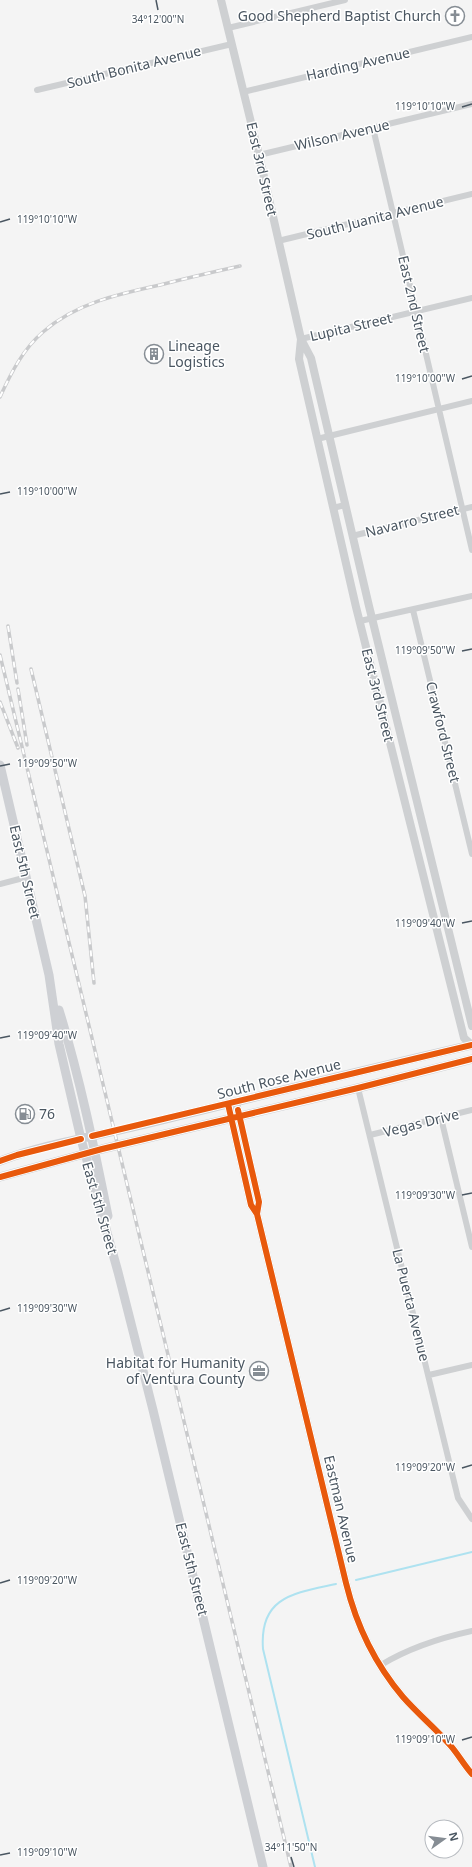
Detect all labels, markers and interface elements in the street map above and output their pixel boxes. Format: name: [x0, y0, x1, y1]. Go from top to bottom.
church icon: Good Shepherd Baptist Church: [444, 5, 466, 27]
place label: Good Shepherd Baptist Church: [238, 6, 441, 25]
text: 34°12'00"N: [132, 12, 184, 26]
street label: South Bonita Avenue: [65, 41, 203, 92]
street label: Harding Avenue: [304, 42, 412, 85]
text: 119°10'10"W: [395, 99, 456, 113]
street label: Wilson Avenue: [293, 114, 391, 155]
street label: East 3rd Street: [242, 120, 283, 218]
street label: South Juanita Avenue: [304, 191, 445, 244]
text: 119°10'10"W: [17, 212, 78, 226]
street label: East 2nd Street: [394, 253, 435, 354]
street label: Lupita Street: [308, 308, 394, 345]
place label: Lineage Logistics: [168, 336, 225, 371]
building icon: Lineage Logistics: [143, 343, 165, 365]
text: 119°10'00"W: [395, 371, 456, 385]
text: 119°10'00"W: [17, 484, 78, 498]
street label: Navarro Street: [363, 500, 461, 541]
text: 119°09'50"W: [395, 643, 456, 657]
street label: East 3rd Street: [358, 646, 399, 744]
street label: Crawford Street: [422, 679, 465, 784]
text: 119°09'50"W: [17, 756, 78, 770]
street label: East 5th Street: [5, 823, 45, 921]
text: 119°09'40"W: [395, 916, 456, 930]
text: 119°09'40"W: [17, 1028, 78, 1042]
street label: South Rose Avenue: [215, 1054, 343, 1103]
fuel station icon: 76: [14, 1103, 36, 1125]
place label: 76: [39, 1104, 55, 1123]
street label: Vegas Drive: [381, 1104, 461, 1141]
street label: East 5th Street: [78, 1159, 123, 1256]
text: 119°09'30"W: [395, 1188, 456, 1202]
street label: La Puerta Avenue: [388, 1247, 435, 1363]
text: 119°09'30"W: [17, 1301, 78, 1315]
place label: Habitat for Humanity of Ventura County: [106, 1353, 246, 1388]
office icon: Habitat for Humanity of Ventura County: [248, 1360, 270, 1382]
street label: Eastman Avenue: [320, 1453, 363, 1565]
text: 119°09'20"W: [395, 1460, 456, 1474]
street label: East 5th Street: [172, 1520, 213, 1618]
text: 119°09'20"W: [17, 1573, 78, 1587]
text: 119°09'10"W: [395, 1732, 456, 1746]
north arrow: [424, 1819, 464, 1859]
text: N: [446, 1830, 463, 1843]
text: 34°11'50"N: [265, 1840, 317, 1854]
text: 119°09'10"W: [17, 1845, 78, 1859]

